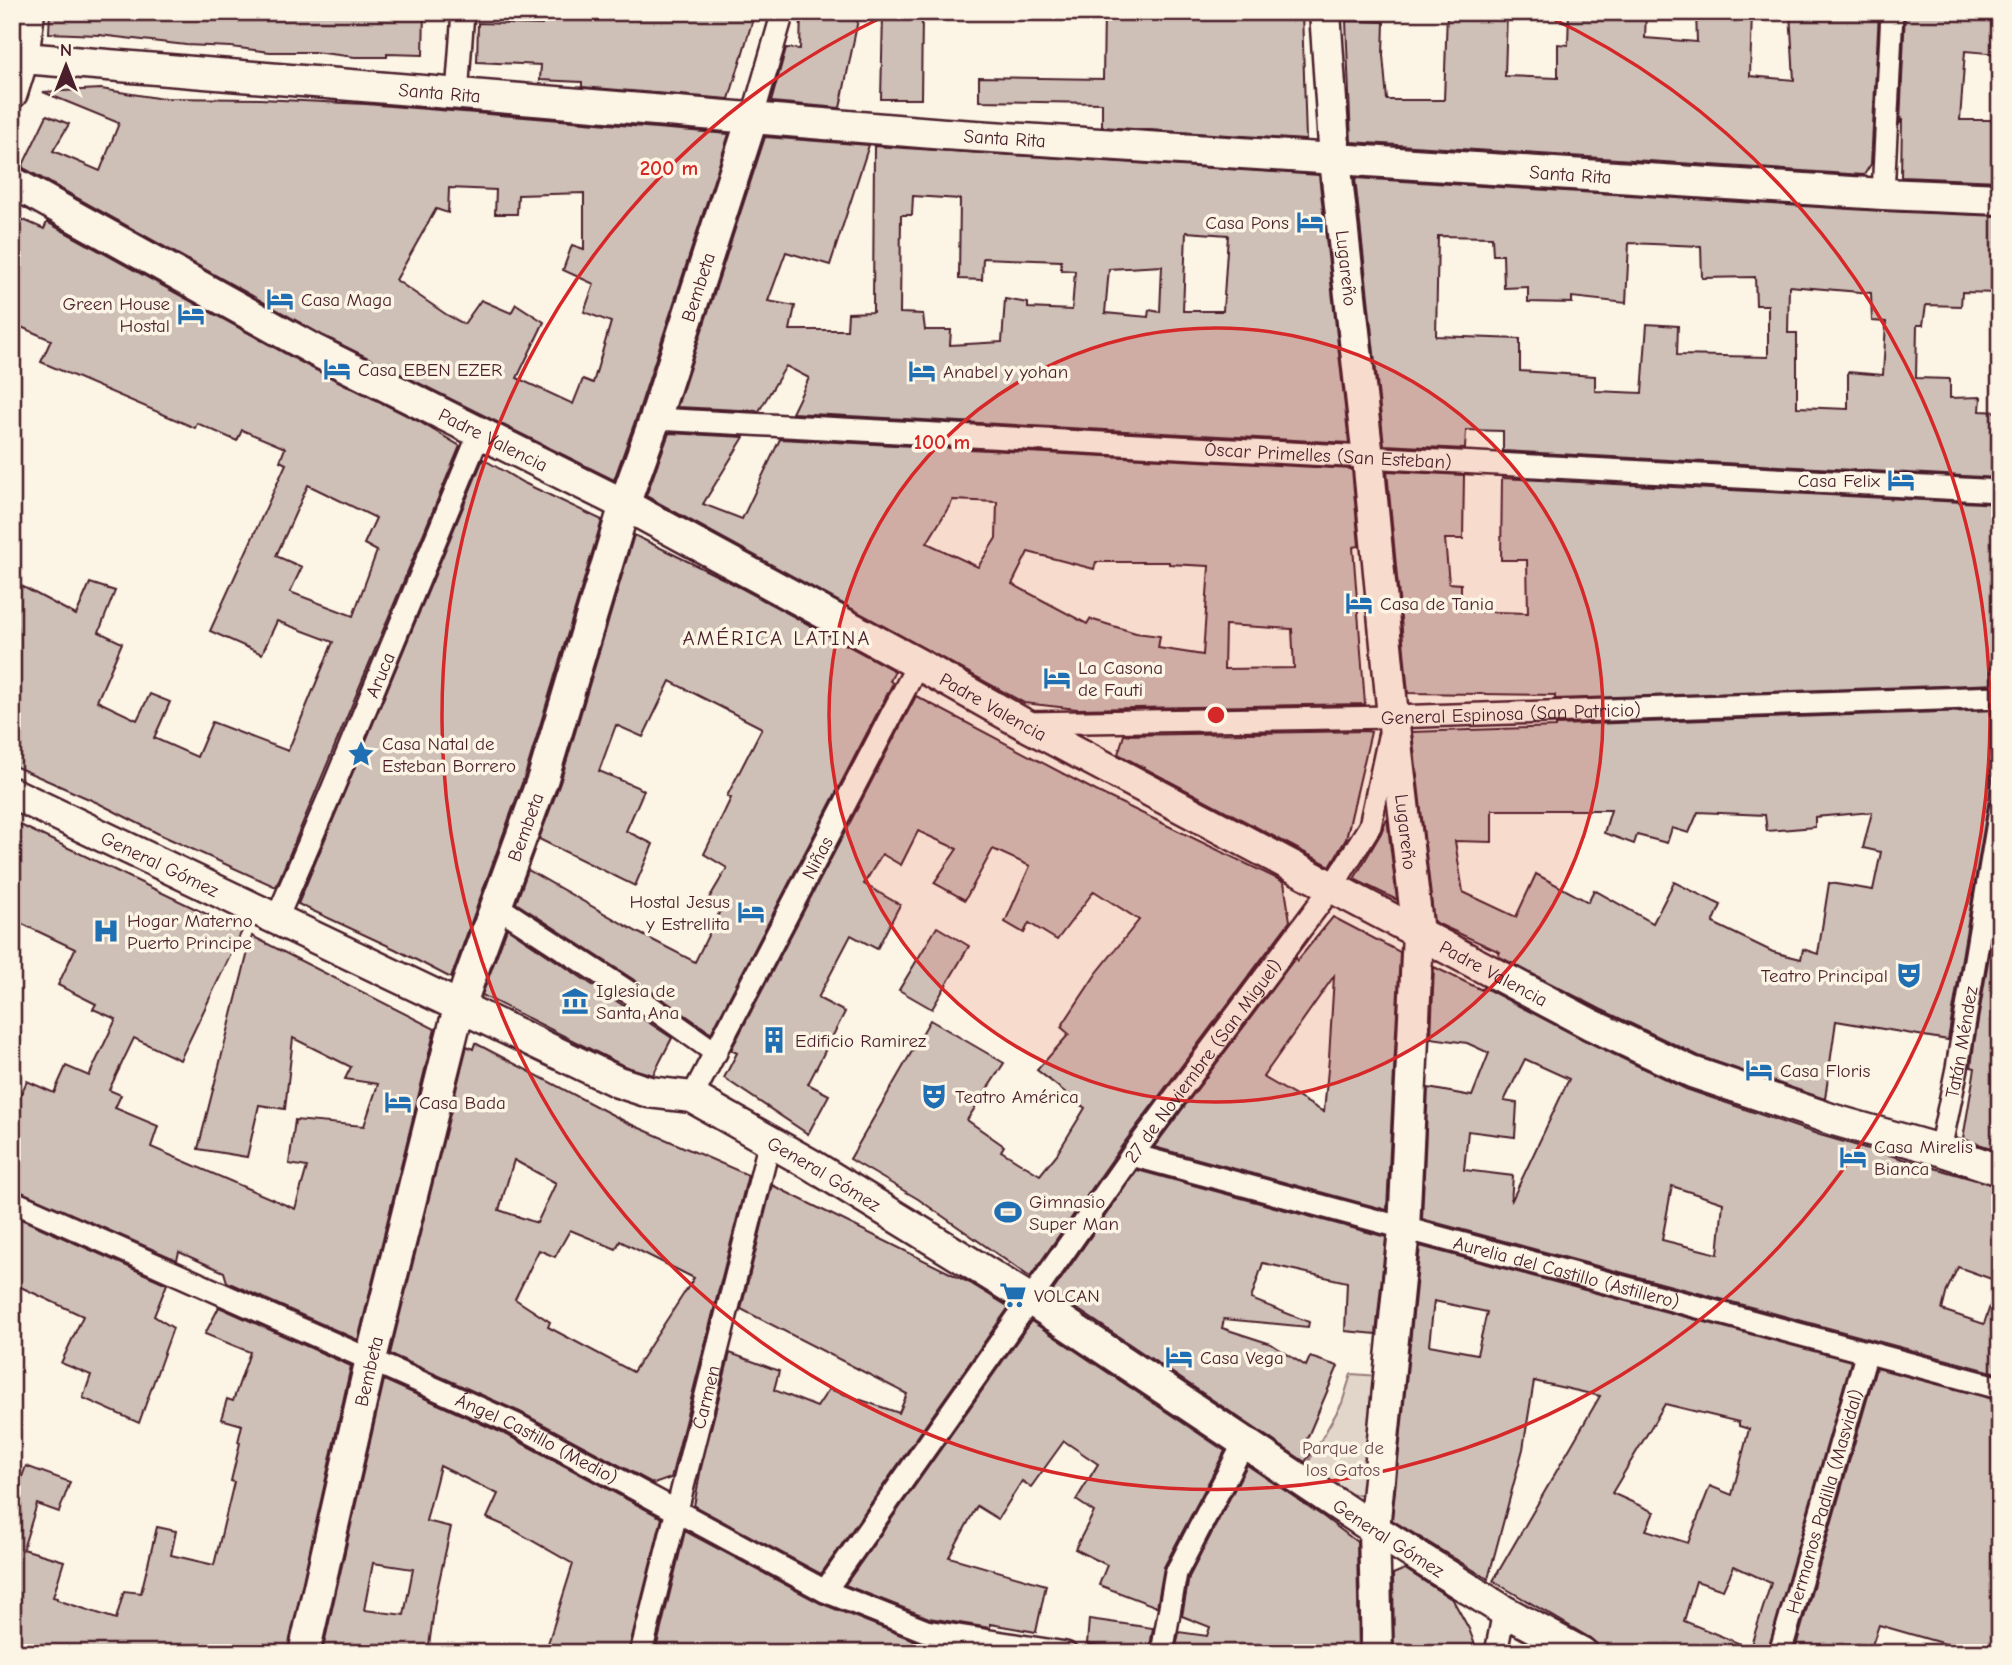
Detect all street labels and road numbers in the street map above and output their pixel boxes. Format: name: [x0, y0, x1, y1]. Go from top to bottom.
street label: Santa Rita: [398, 79, 481, 108]
street label: Santa Rita: [963, 125, 1046, 152]
street label: Santa Rita: [1529, 161, 1612, 189]
street label: Lugareño: [1331, 229, 1361, 307]
street label: Bembeta: [677, 250, 720, 325]
street label: Padre Valencia: [435, 404, 551, 477]
street label: Óscar Primelles (San Esteban): [1204, 438, 1452, 474]
street label: Aruca: [361, 649, 400, 701]
street label: Padre Valencia: [936, 669, 1050, 746]
street label: General Espinosa (San Patricio): [1381, 699, 1641, 729]
street label: Bembeta: [503, 790, 549, 865]
street label: Lugareño: [1390, 793, 1421, 871]
street label: General Gómez: [97, 827, 222, 902]
street label: Niñas: [798, 833, 838, 883]
street label: Padre Valencia: [1436, 936, 1551, 1012]
street label: 27 de Noviembre (San Miguel): [1120, 955, 1286, 1167]
street label: Tatán Méndez: [1941, 985, 1982, 1100]
street label: General Gómez: [763, 1132, 884, 1217]
street label: Aurelia del Castillo (Astillero): [1451, 1232, 1682, 1313]
street label: Bembeta: [351, 1334, 388, 1409]
street label: Carmen: [688, 1363, 725, 1431]
street label: Hermanos Padilla (Masvidal): [1782, 1387, 1868, 1616]
street label: Ángel Castillo (Medio): [452, 1389, 621, 1489]
street label: General Gómez: [1328, 1495, 1448, 1582]

